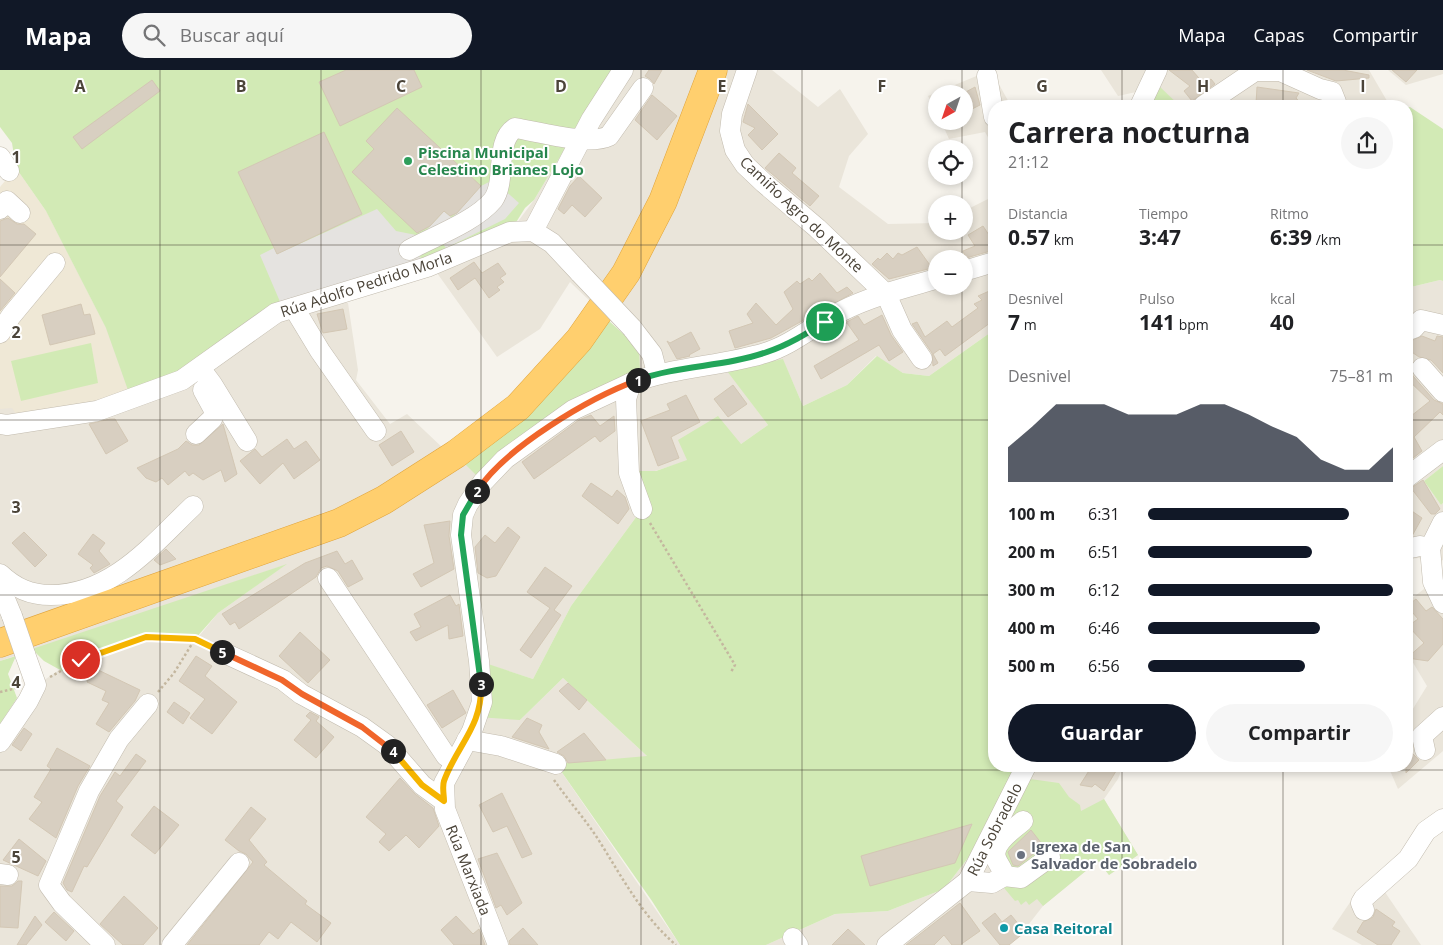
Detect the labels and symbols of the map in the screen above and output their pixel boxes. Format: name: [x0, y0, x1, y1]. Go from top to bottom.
text: A: [74, 75, 86, 97]
text: B: [236, 75, 246, 97]
text: C: [396, 75, 406, 97]
text: D: [555, 75, 567, 97]
text: E: [718, 75, 727, 97]
text: F: [878, 75, 886, 97]
text: G: [1036, 75, 1048, 97]
text: H: [1197, 75, 1209, 97]
text: I: [1360, 75, 1366, 97]
north arrow: [928, 85, 972, 130]
place label: Piscina Municipal Celestino Brianes Lojo: [418, 142, 584, 179]
text: 1: [11, 146, 21, 168]
street label: Camiño Agro do Monte: [736, 151, 868, 277]
marker: Piscina Municipal Celestino Brianes Lojo: [402, 155, 414, 167]
street label: Rúa Adolfo Pedrido Morla: [278, 247, 454, 321]
pin: [804, 301, 846, 343]
text: 2: [11, 321, 21, 343]
pin: 1: [626, 368, 650, 392]
pin: 2: [464, 478, 490, 504]
text: 3: [11, 496, 21, 518]
pin: [60, 639, 102, 681]
pin: 5: [210, 640, 234, 664]
text: 4: [11, 671, 21, 693]
pin: 3: [468, 672, 494, 696]
pin: 4: [380, 738, 406, 764]
street label: Rúa Sobradelo: [962, 779, 1026, 879]
street label: Rúa Marxiada: [442, 822, 496, 918]
place label: Igrexa de San Salvador de Sobradelo: [1031, 836, 1197, 873]
text: 5: [11, 846, 21, 868]
marker: Igrexa de San Salvador de Sobradelo: [1015, 849, 1027, 861]
place label: Casa Reitoral: [1014, 918, 1113, 938]
marker: Casa Reitoral: [998, 922, 1010, 934]

